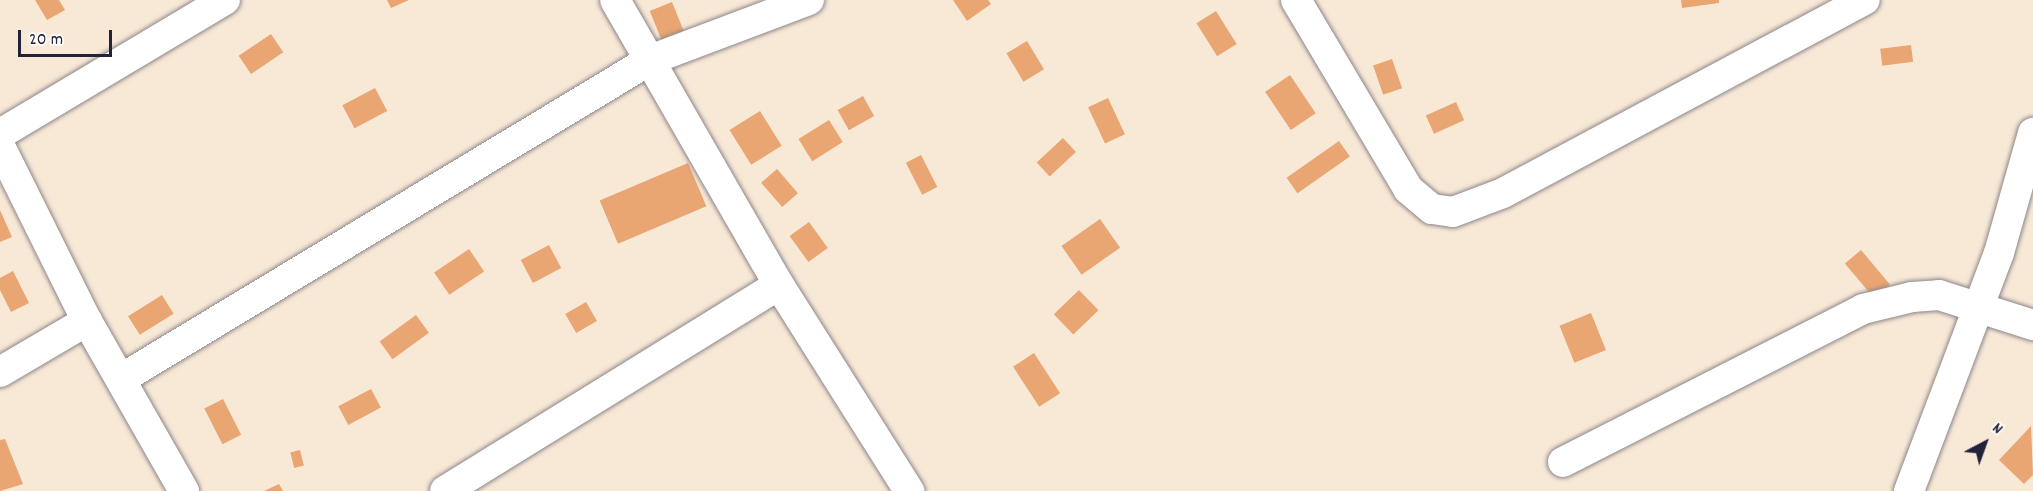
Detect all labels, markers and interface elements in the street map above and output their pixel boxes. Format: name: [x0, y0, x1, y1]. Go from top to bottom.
scale bar: [21, 18, 116, 56]
text: 20 m: [29, 28, 63, 53]
north arrow: [1955, 413, 2015, 473]
text: N: [1987, 418, 2008, 440]

